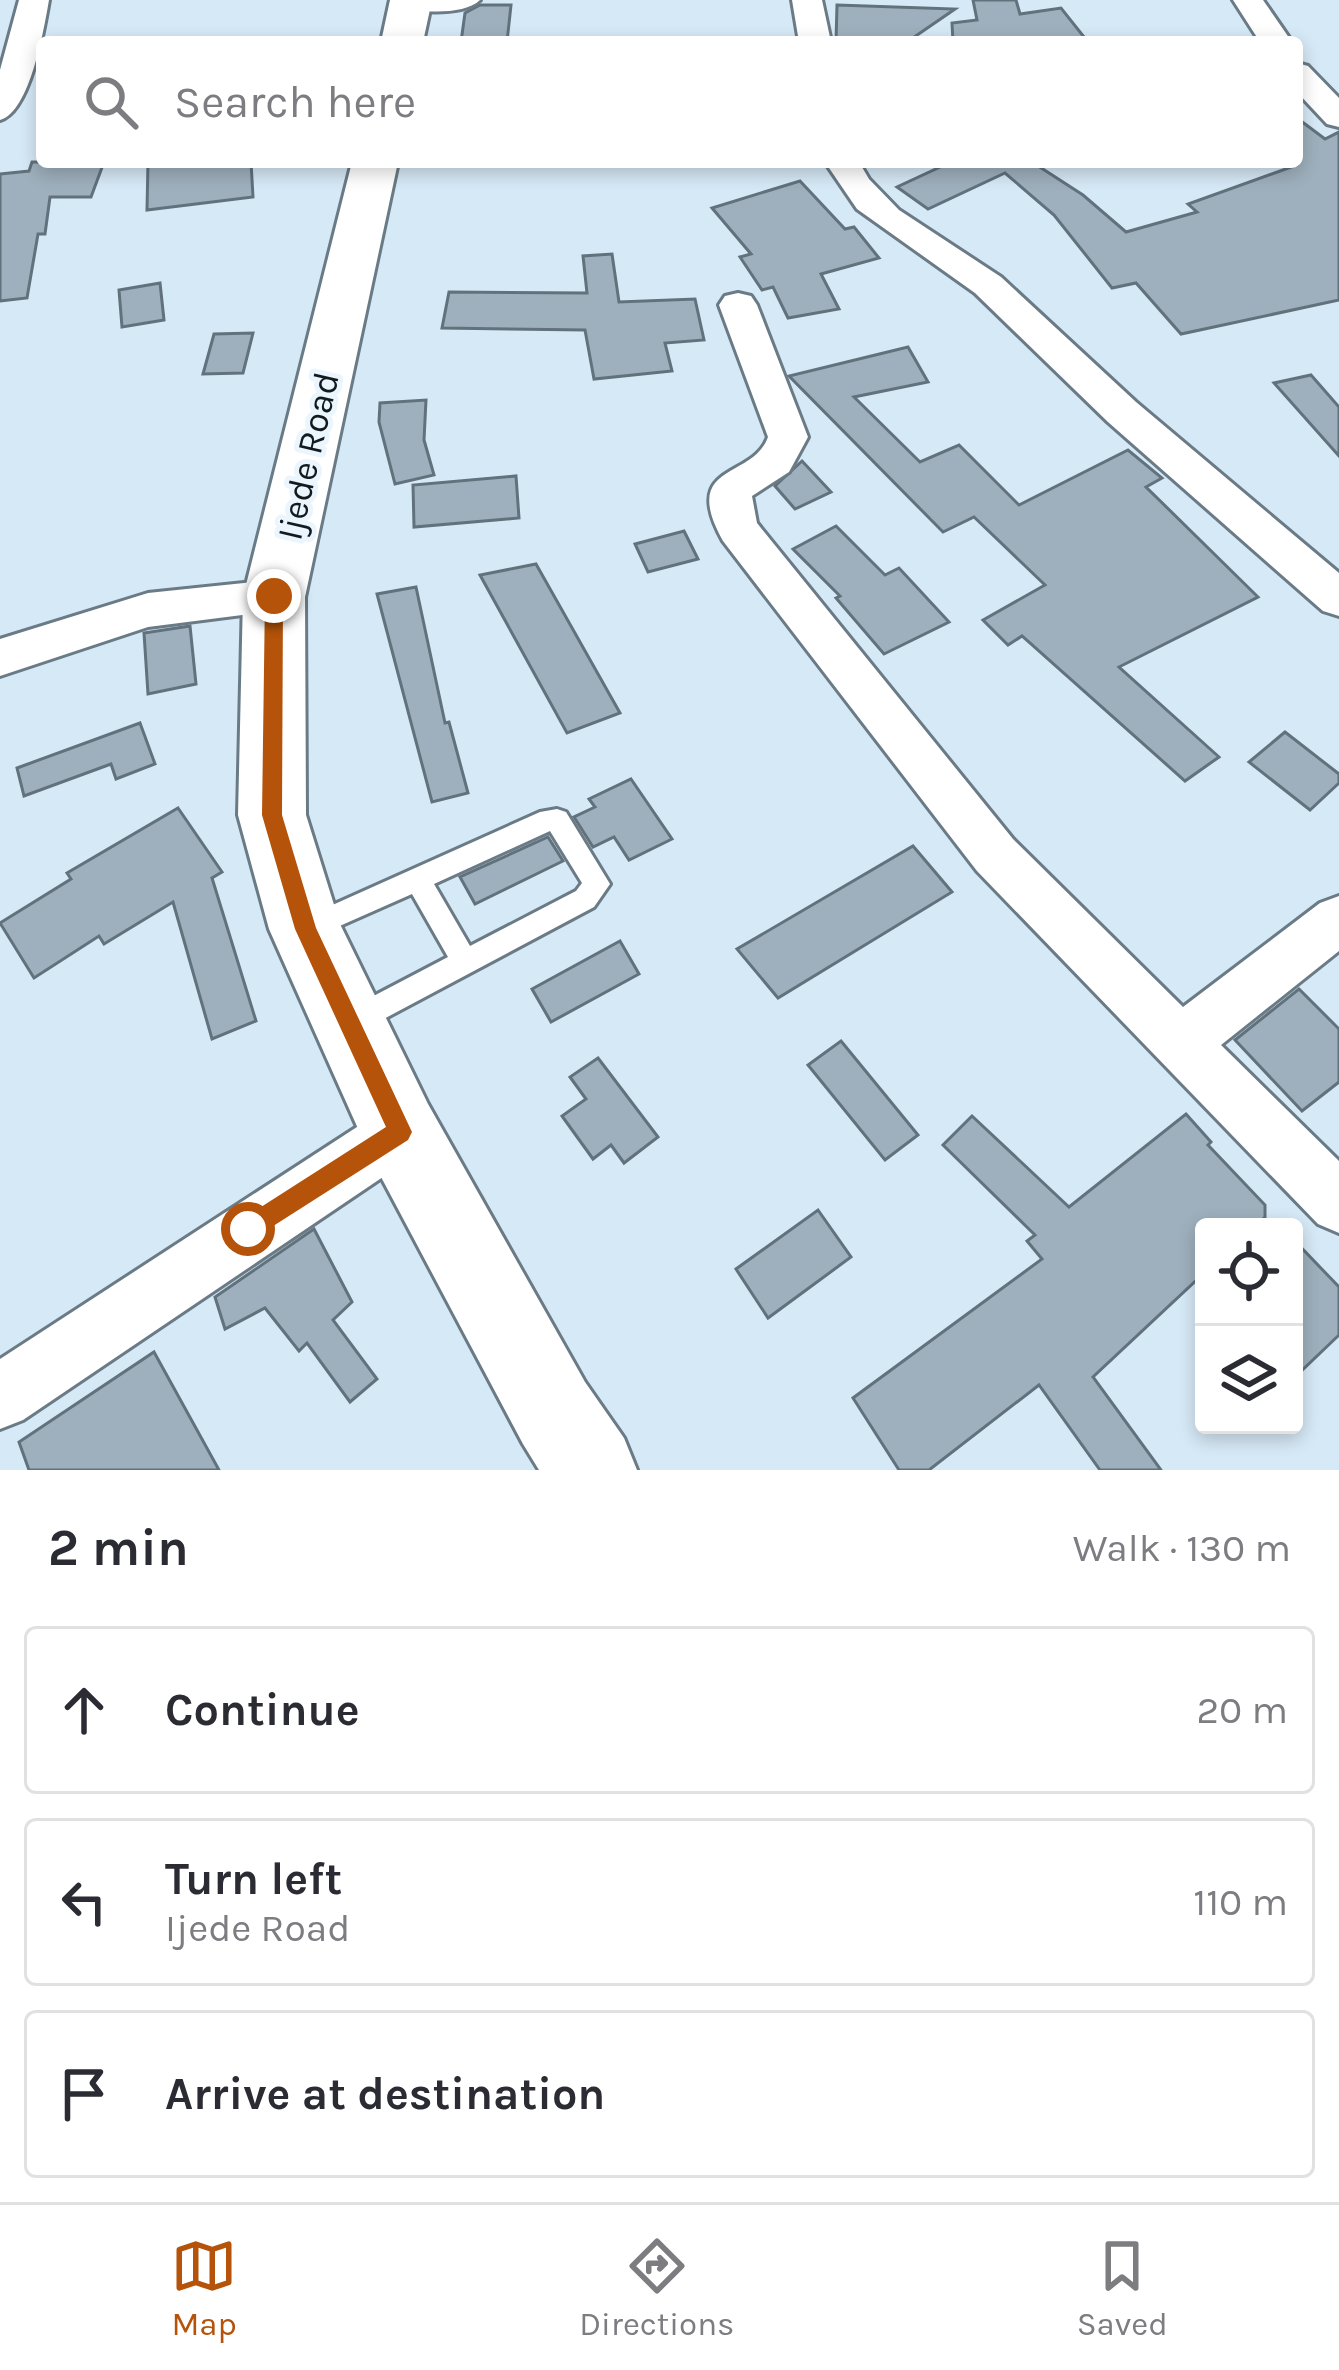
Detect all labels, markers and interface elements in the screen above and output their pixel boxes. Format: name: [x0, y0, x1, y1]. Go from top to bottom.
search box: [36, 36, 1303, 168]
icon: search: [78, 69, 144, 135]
text: Search here: [174, 76, 416, 128]
street label: Ijede Road: [268, 368, 348, 544]
route end: [247, 569, 301, 623]
route start: [221, 1202, 275, 1256]
map controls: [1195, 1218, 1303, 1434]
button: locate: [1195, 1218, 1303, 1326]
button: layers: [1195, 1326, 1303, 1434]
text: 2 min: [48, 1518, 189, 1578]
text: Walk · 130 m: [1073, 1525, 1291, 1571]
icon: ahead: [51, 1677, 117, 1743]
text: Continue: [165, 1684, 360, 1736]
text: 20 m: [1197, 1687, 1288, 1733]
text: Turn left: [165, 1853, 342, 1905]
icon: left: [51, 1869, 117, 1935]
text: 110 m: [1193, 1879, 1288, 1925]
text: Ijede Road: [165, 1905, 350, 1951]
icon: arrive: [51, 2061, 117, 2127]
text: Arrive at destination: [165, 2068, 605, 2120]
tab: Map: [171, 2233, 237, 2343]
tab: Directions: [579, 2233, 734, 2343]
tab: Saved: [1077, 2233, 1168, 2343]

